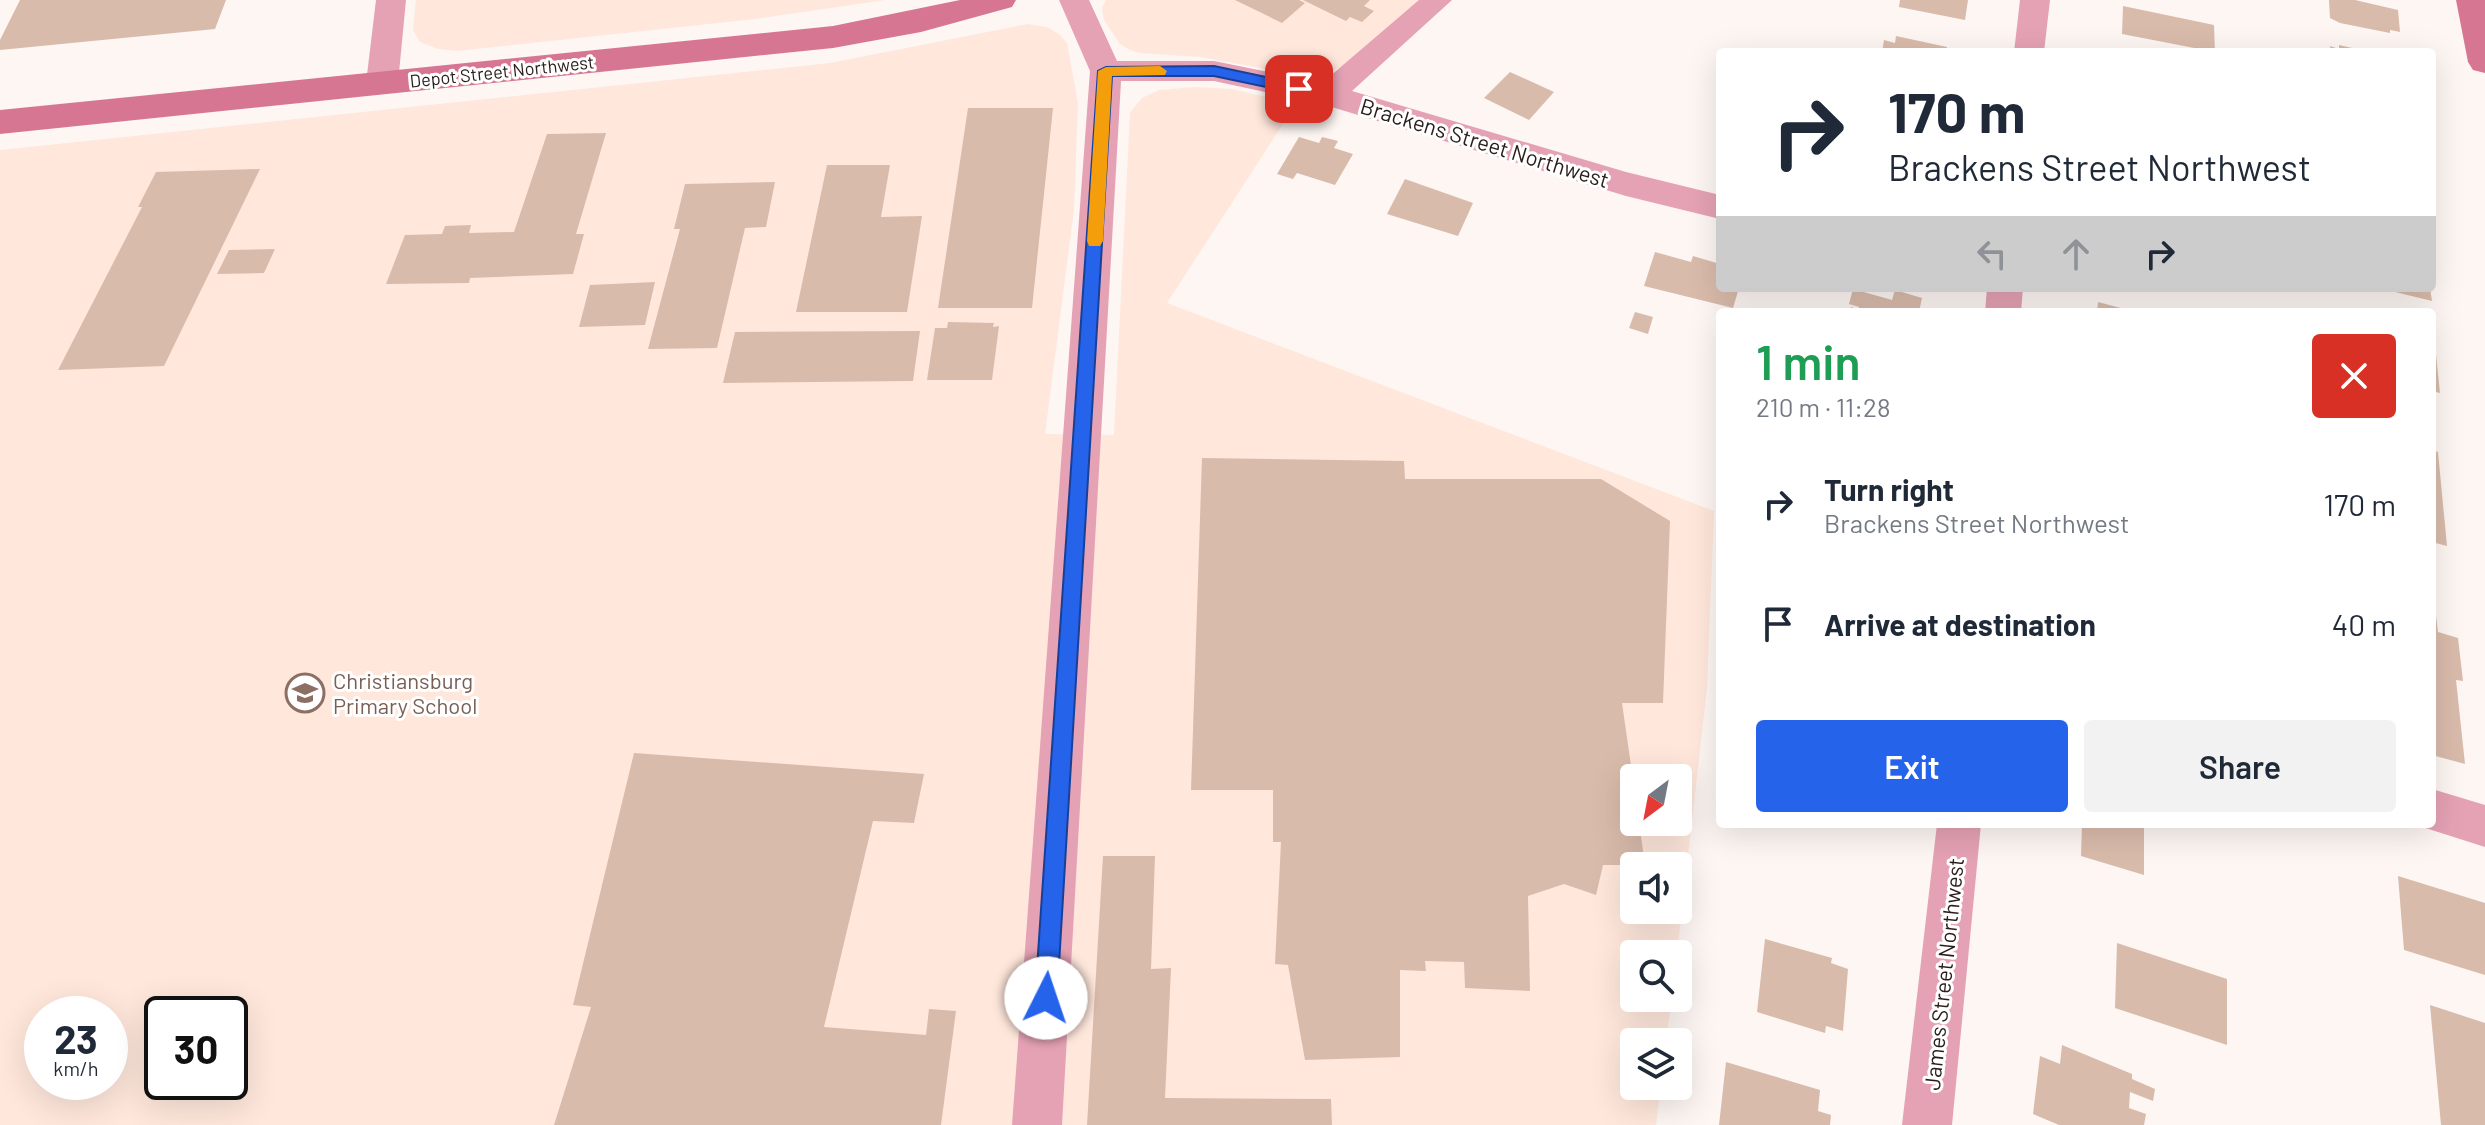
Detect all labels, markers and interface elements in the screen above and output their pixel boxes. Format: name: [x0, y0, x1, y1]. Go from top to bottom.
street label: Depot Street Northwest: [409, 50, 595, 92]
pin: [1265, 55, 1333, 123]
icon: arrive: [1277, 67, 1321, 111]
text: 170 m: [1888, 77, 2025, 144]
icon: right: [1756, 80, 1860, 184]
street label: Brackens Street Northwest: [1358, 92, 1612, 192]
text: Brackens Street Northwest: [1888, 145, 2311, 188]
icon: left: [1970, 232, 2014, 276]
icon: ahead: [2054, 232, 2098, 276]
icon: right: [2138, 232, 2182, 276]
text: 1 min: [1756, 332, 1861, 390]
button: close: [2312, 334, 2396, 418]
text: 210 m · 11:28: [1756, 391, 1891, 422]
text: Turn right: [1824, 471, 1954, 507]
icon: right: [1756, 482, 1800, 526]
text: 170 m: [2324, 486, 2396, 522]
text: Brackens Street Northwest: [1824, 507, 2130, 538]
icon: arrive: [1756, 602, 1800, 646]
text: Arrive at destination: [1824, 606, 2096, 642]
text: 40 m: [2332, 606, 2396, 642]
place label: Christiansburg Primary School: [333, 667, 477, 718]
school or university icon: Christiansburg Primary School: [284, 672, 326, 714]
button: Exit: [1756, 720, 2068, 812]
button: Share: [2084, 720, 2396, 812]
north arrow: [1620, 764, 1692, 836]
map controls: [1620, 764, 1692, 1100]
button: sound: [1620, 852, 1692, 924]
street label: James Street Northwest: [1918, 857, 1968, 1091]
button: search: [1620, 940, 1692, 1012]
position arrow: [1004, 956, 1088, 1040]
speed limit sign: 30: [144, 996, 248, 1100]
text: 23: [54, 1014, 98, 1062]
button: layers: [1620, 1028, 1692, 1100]
text: km/h: [53, 1056, 99, 1080]

